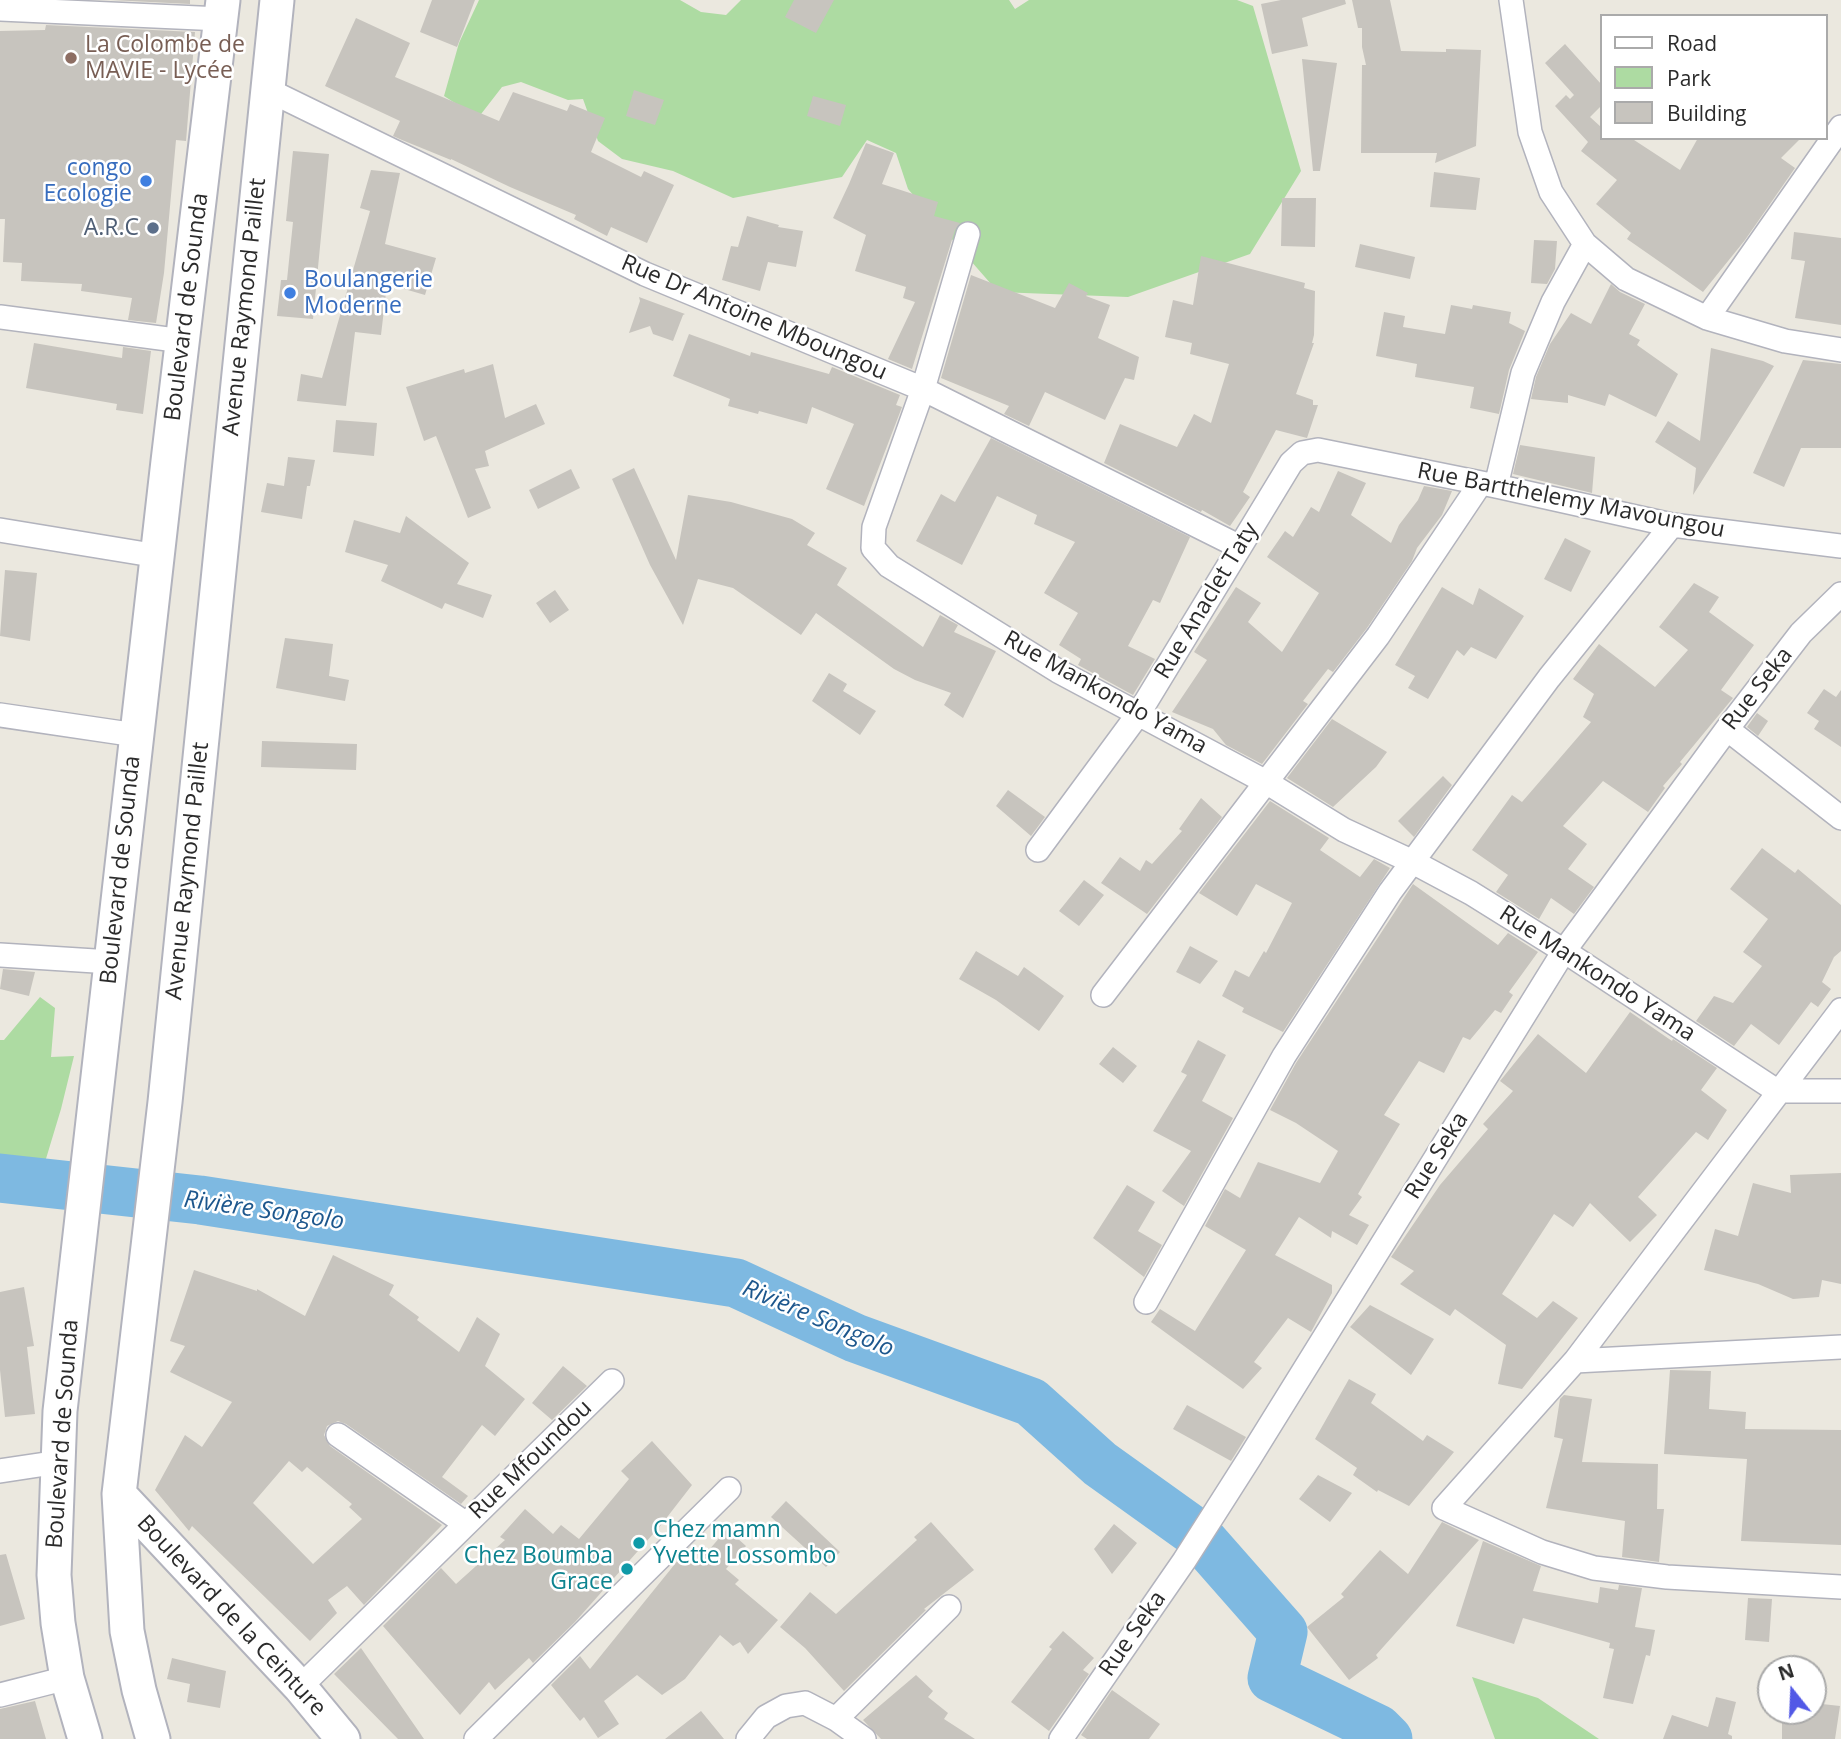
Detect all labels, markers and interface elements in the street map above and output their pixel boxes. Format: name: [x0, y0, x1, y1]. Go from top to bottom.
legend: [1600, 14, 1827, 140]
text: Road: [1667, 29, 1717, 57]
place label: La Colombe de MAVIE - Lycée: [85, 31, 245, 85]
marker: La Colombe de MAVIE - Lycée: [63, 50, 79, 66]
text: Park: [1667, 64, 1711, 92]
text: Building: [1667, 99, 1746, 127]
place label: congo Ecologie: [44, 154, 132, 208]
marker: congo Ecologie: [138, 173, 154, 189]
street label: Avenue Raymond Paillet: [218, 177, 272, 437]
street label: Boulevard de Sounda: [159, 191, 215, 423]
place label: A.R.C: [84, 214, 139, 242]
marker: A.R.C: [145, 220, 161, 236]
street label: Rue Dr Antoine Mboungou: [617, 249, 891, 387]
place label: Boulangerie Moderne: [304, 266, 433, 320]
marker: Boulangerie Moderne: [282, 285, 298, 301]
street label: Rue Bartthelemy Mavoungou: [1415, 458, 1727, 544]
street label: Rue Anaclet Taty: [1149, 518, 1265, 684]
street label: Rue Mankondo Yama: [998, 626, 1212, 760]
street label: Rue Seka: [1717, 642, 1799, 736]
street label: Avenue Raymond Paillet: [161, 741, 215, 1001]
street label: Boulevard de Sounda: [95, 754, 147, 986]
street label: Rue Mankondo Yama: [1494, 900, 1700, 1048]
street label: Rue Seka: [1399, 1107, 1475, 1205]
water label: Rivière Songolo: [182, 1186, 346, 1236]
water label: Rivière Songolo: [738, 1274, 898, 1364]
street label: Boulevard de Sounda: [41, 1318, 85, 1550]
street label: Rue Mfoundou: [464, 1395, 598, 1525]
street label: Boulevard de la Ceinture: [131, 1510, 331, 1722]
place label: Chez mamn Yvette Lossombo: [653, 1516, 836, 1570]
marker: Chez mamn Yvette Lossombo: [631, 1535, 647, 1551]
place label: Chez Boumba Grace: [464, 1542, 613, 1596]
marker: Chez Boumba Grace: [619, 1561, 635, 1577]
street label: Rue Seka: [1094, 1586, 1172, 1682]
north arrow: [1757, 1655, 1827, 1725]
text: N: [1775, 1657, 1797, 1687]

